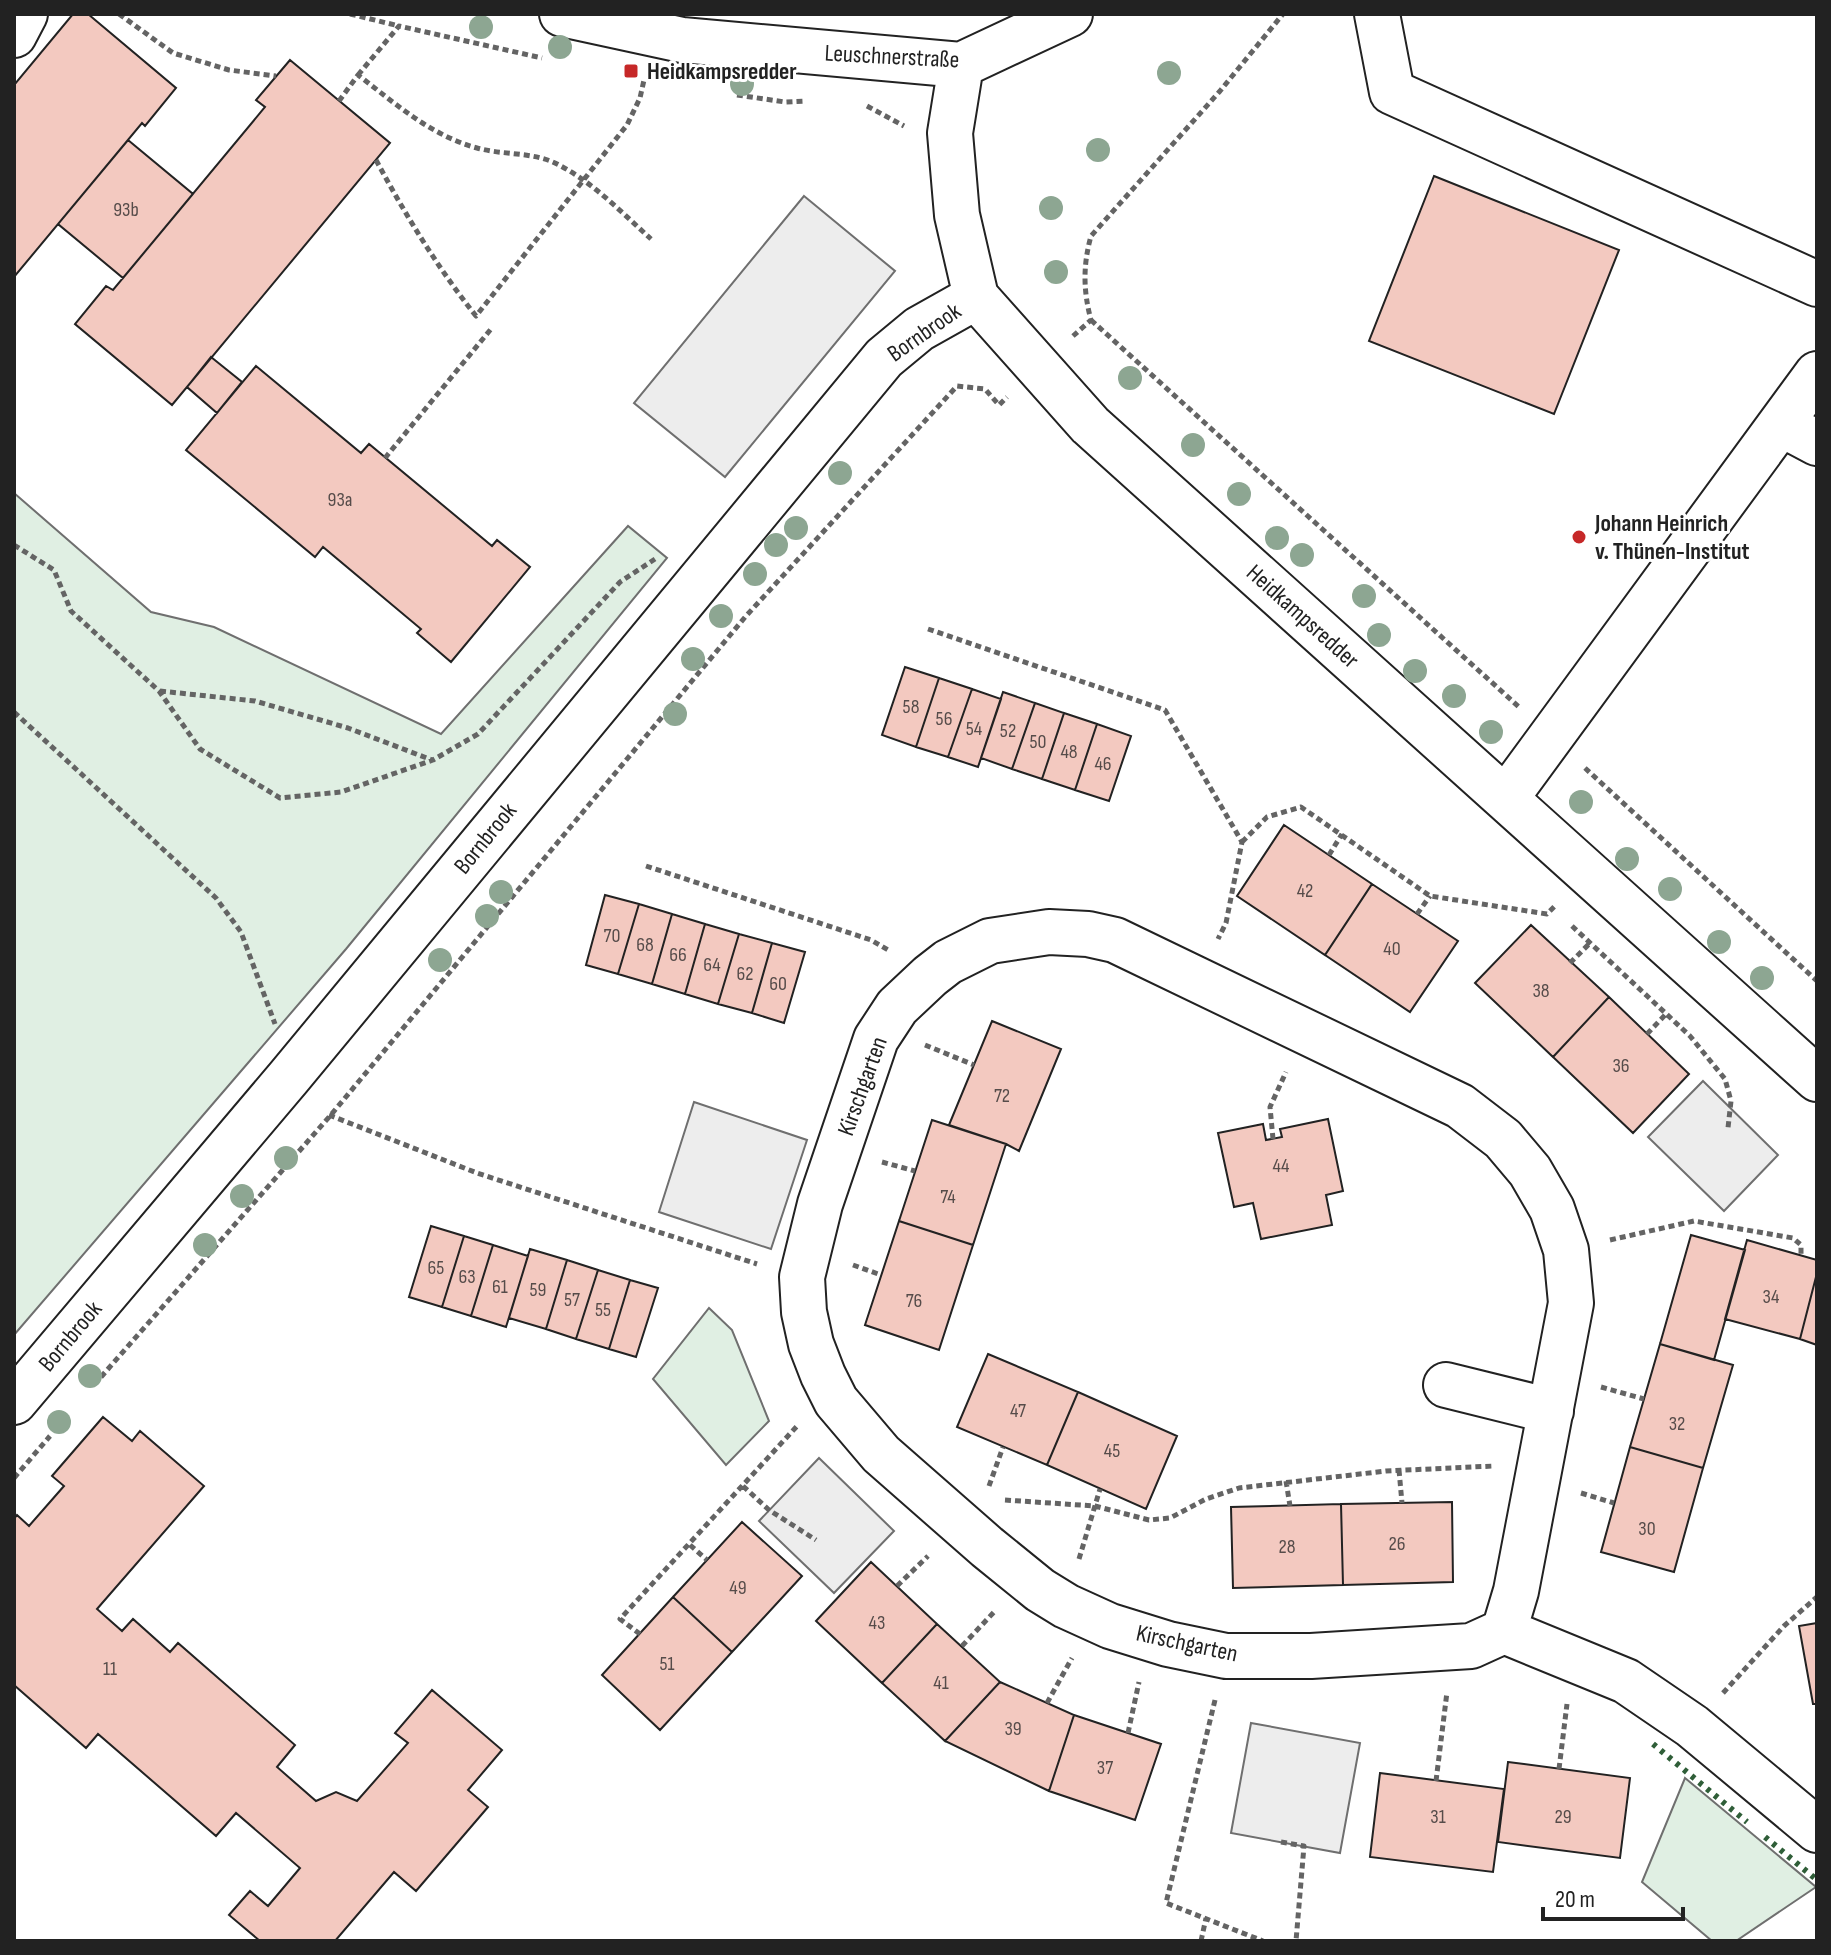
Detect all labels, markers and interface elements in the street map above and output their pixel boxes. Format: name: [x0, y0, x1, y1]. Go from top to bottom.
street label: Leuschnerstraße: [824, 38, 960, 75]
place label: Heidkampsredder: [647, 57, 797, 86]
marker: Heidkampsredder: [622, 62, 640, 80]
house number: 93b: [113, 198, 139, 222]
street label: Bornbrook: [882, 297, 967, 368]
house number: 93a: [328, 488, 352, 512]
place label: Johann Heinrich v. Thünen-Institut: [1594, 509, 1749, 566]
marker: Johann Heinrich v. Thünen-Institut: [1570, 528, 1588, 546]
street label: Heidkampsredder: [1240, 558, 1365, 675]
house number: 58: [903, 695, 919, 719]
house number: 56: [936, 707, 952, 731]
house number: 54: [966, 717, 982, 741]
house number: 52: [1000, 719, 1016, 743]
house number: 50: [1030, 730, 1046, 754]
house number: 48: [1060, 740, 1078, 764]
house number: 46: [1094, 752, 1112, 776]
street label: Bornbrook: [448, 797, 523, 880]
house number: 42: [1297, 879, 1313, 903]
house number: 70: [604, 924, 620, 948]
house number: 68: [636, 933, 654, 957]
house number: 40: [1383, 937, 1401, 961]
house number: 66: [669, 943, 687, 967]
house number: 64: [703, 953, 721, 977]
house number: 62: [736, 962, 754, 986]
house number: 60: [769, 972, 787, 996]
house number: 38: [1532, 979, 1550, 1003]
street label: Kirschgarten: [831, 1033, 894, 1140]
house number: 36: [1612, 1054, 1630, 1078]
house number: 72: [994, 1084, 1010, 1108]
house number: 44: [1273, 1154, 1289, 1178]
house number: 74: [940, 1185, 956, 1209]
house number: 65: [428, 1256, 444, 1280]
house number: 63: [458, 1265, 476, 1289]
house number: 61: [492, 1275, 508, 1299]
house number: 59: [530, 1278, 546, 1302]
house number: 34: [1763, 1285, 1779, 1309]
house number: 57: [564, 1288, 580, 1312]
house number: 76: [906, 1289, 922, 1313]
street label: Bornbrook: [32, 1295, 108, 1378]
house number: 55: [595, 1298, 611, 1322]
house number: 47: [1010, 1399, 1026, 1423]
house number: 32: [1669, 1412, 1685, 1436]
house number: 45: [1104, 1439, 1120, 1463]
house number: 30: [1638, 1517, 1656, 1541]
house number: 26: [1389, 1532, 1406, 1556]
house number: 28: [1279, 1535, 1296, 1559]
house number: 49: [729, 1576, 747, 1600]
house number: 43: [869, 1611, 885, 1635]
street label: Kirschgarten: [1133, 1619, 1240, 1668]
house number: 51: [659, 1652, 675, 1676]
house number: 11: [103, 1657, 117, 1681]
house number: 41: [933, 1671, 949, 1695]
house number: 39: [1004, 1717, 1022, 1741]
house number: 37: [1097, 1756, 1113, 1780]
house number: 31: [1430, 1805, 1446, 1829]
house number: 29: [1554, 1805, 1572, 1829]
scale bar: [1543, 1871, 1683, 1921]
text: 20 m: [1555, 1885, 1595, 1914]

